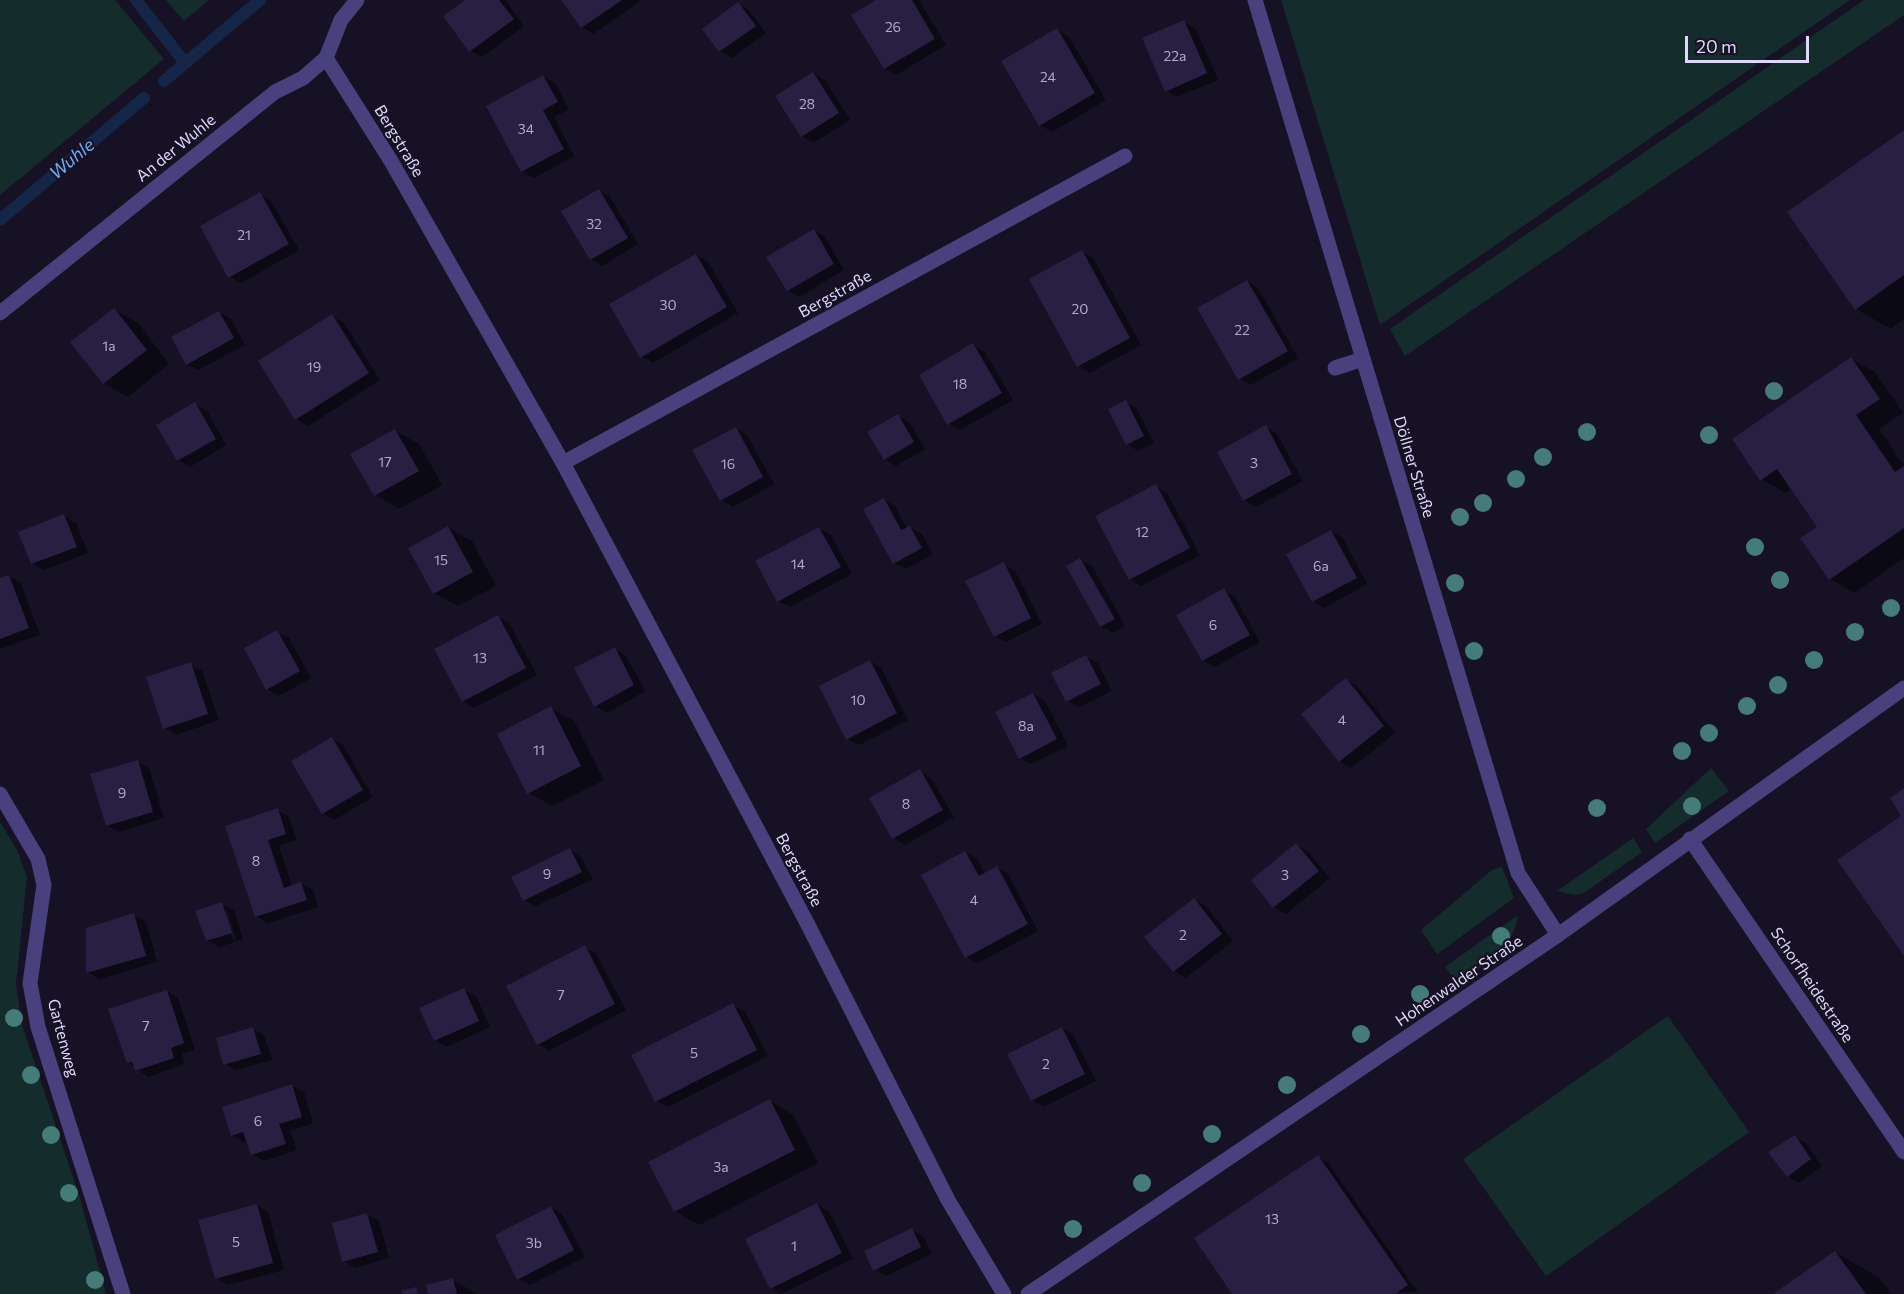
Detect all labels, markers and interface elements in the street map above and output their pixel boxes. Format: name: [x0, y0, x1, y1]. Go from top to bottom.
house number: 26: [885, 19, 901, 35]
scale bar: [1688, 24, 1812, 62]
text: 20 m: [1696, 35, 1737, 57]
house number: 22a: [1164, 48, 1186, 64]
house number: 24: [1040, 69, 1056, 85]
house number: 28: [799, 96, 815, 112]
street label: Bergstraße: [370, 102, 428, 180]
street label: An der Wuhle: [132, 110, 220, 186]
house number: 34: [518, 121, 534, 137]
water label: Wuhle: [45, 134, 99, 184]
house number: 32: [586, 216, 602, 232]
house number: 21: [237, 227, 251, 243]
street label: Bergstraße: [795, 266, 875, 322]
house number: 30: [659, 297, 677, 313]
house number: 20: [1072, 301, 1088, 317]
house number: 22: [1234, 322, 1250, 338]
house number: 1a: [102, 338, 116, 354]
house number: 19: [307, 359, 321, 375]
house number: 18: [953, 376, 967, 392]
street label: Döllner Straße: [1389, 414, 1439, 520]
house number: 17: [378, 454, 392, 470]
house number: 3: [1250, 455, 1258, 471]
house number: 16: [721, 456, 735, 472]
house number: 12: [1135, 524, 1149, 540]
house number: 15: [434, 552, 448, 568]
house number: 14: [791, 556, 805, 572]
house number: 6a: [1313, 558, 1329, 574]
house number: 6: [1209, 617, 1217, 633]
house number: 13: [473, 650, 487, 666]
house number: 10: [850, 692, 866, 708]
house number: 4: [1338, 712, 1346, 728]
house number: 8a: [1018, 718, 1034, 734]
house number: 11: [533, 742, 545, 758]
house number: 9: [118, 785, 126, 801]
house number: 8: [902, 796, 910, 812]
street label: Bergstraße: [772, 830, 826, 910]
house number: 8: [252, 853, 260, 869]
house number: 9: [543, 866, 551, 882]
house number: 3: [1281, 867, 1289, 883]
house number: 4: [970, 892, 978, 908]
street label: Schorfheidestraße: [1766, 924, 1858, 1046]
house number: 2: [1179, 927, 1187, 943]
street label: Hohenwalder Straße: [1392, 931, 1526, 1031]
house number: 7: [557, 987, 565, 1003]
street label: Gartenweg: [43, 997, 83, 1079]
house number: 7: [142, 1018, 150, 1034]
house number: 5: [690, 1045, 698, 1061]
house number: 2: [1042, 1056, 1050, 1072]
house number: 6: [254, 1113, 262, 1129]
house number: 3a: [713, 1159, 729, 1175]
house number: 13: [1265, 1211, 1279, 1227]
house number: 5: [232, 1234, 240, 1250]
house number: 3b: [526, 1235, 542, 1251]
house number: 1: [791, 1238, 797, 1254]

